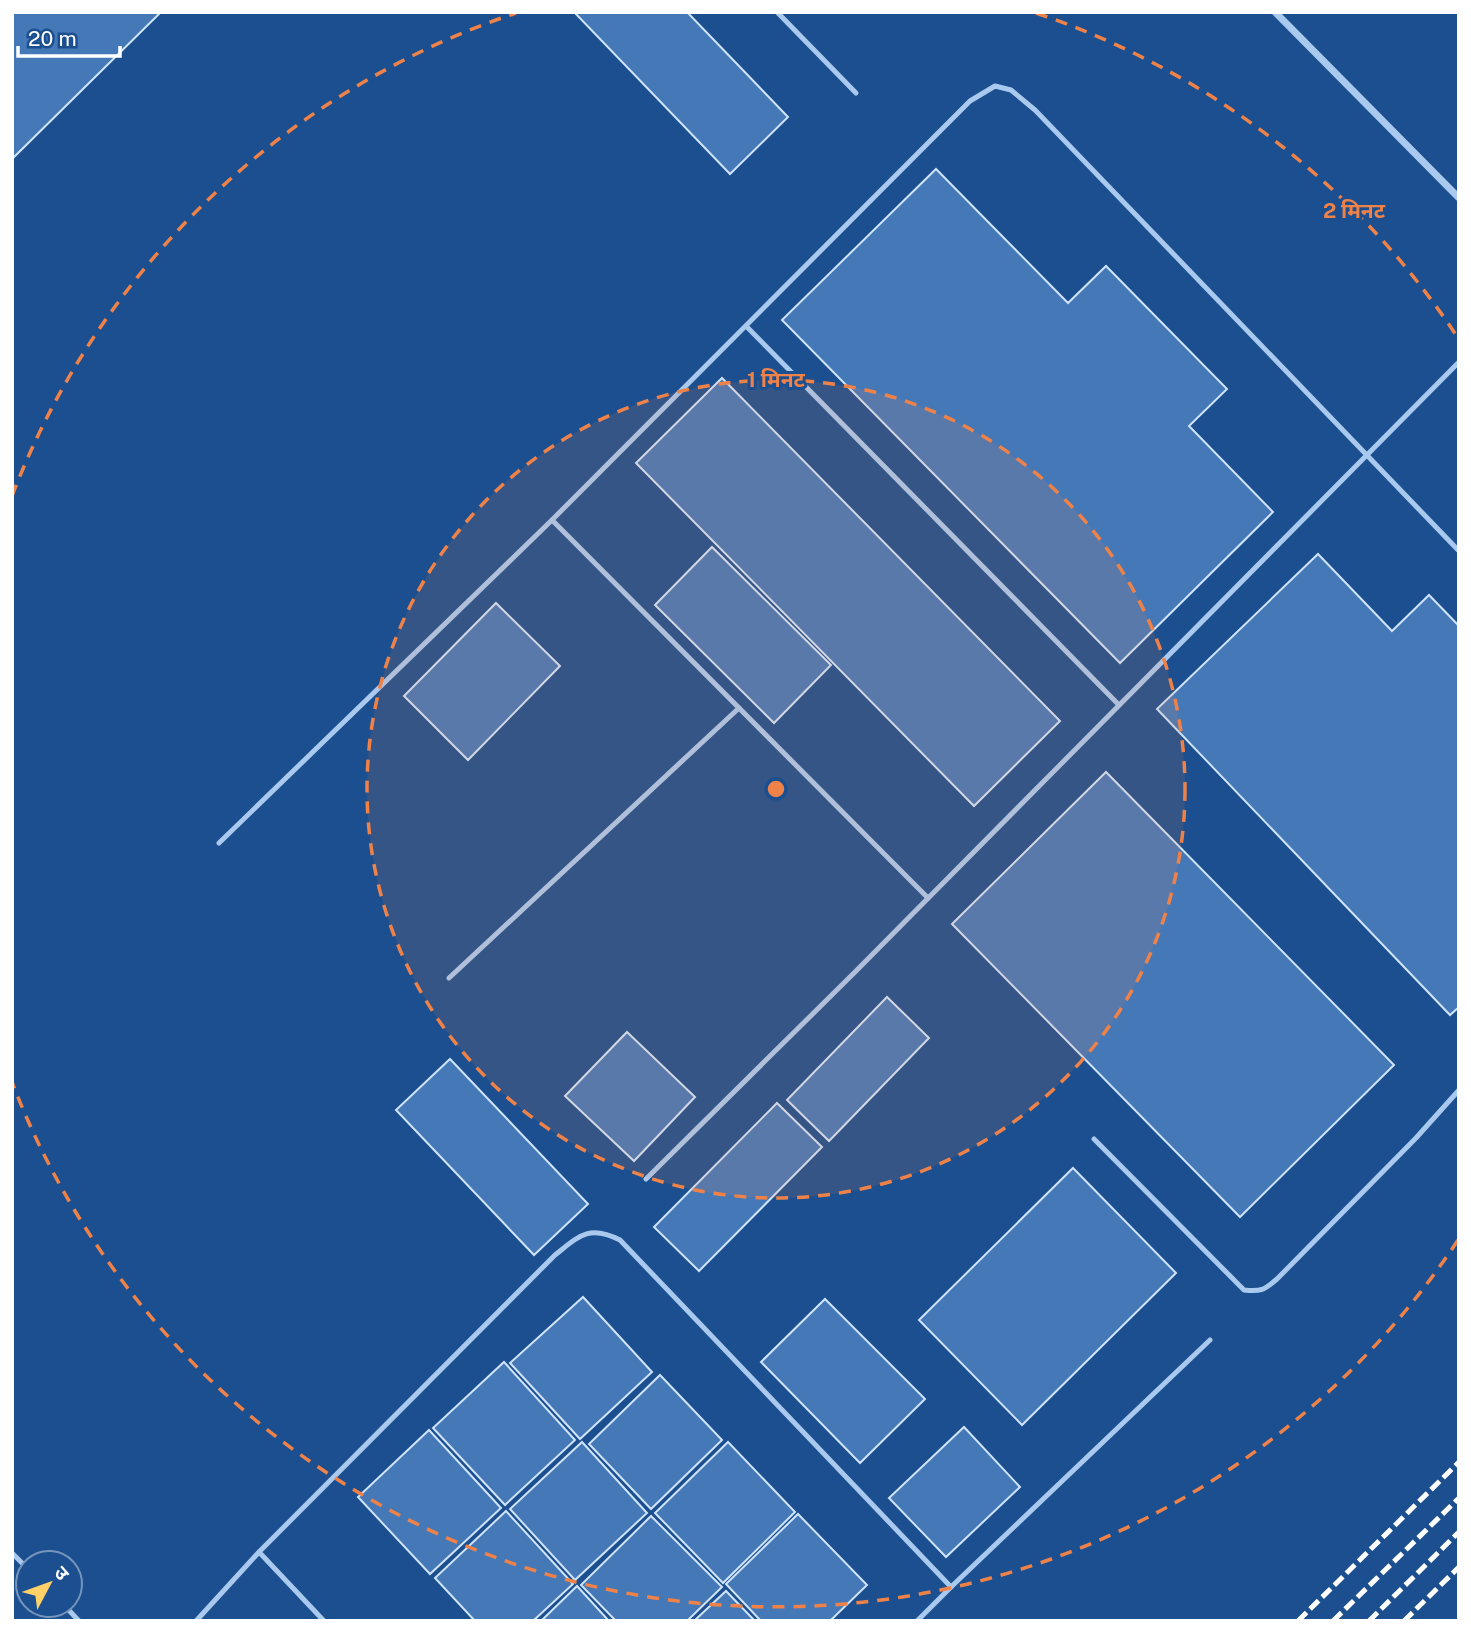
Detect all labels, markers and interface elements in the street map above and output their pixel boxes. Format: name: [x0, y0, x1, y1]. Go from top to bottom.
scale bar: [18, 14, 119, 58]
text: 20 m: [28, 26, 77, 51]
text: 2 मिनट: [1323, 198, 1386, 223]
text: 1 मिनट: [747, 367, 806, 392]
centre of rings: [764, 777, 788, 801]
north arrow: [14, 1549, 84, 1619]
text: उ: [50, 1561, 74, 1585]

